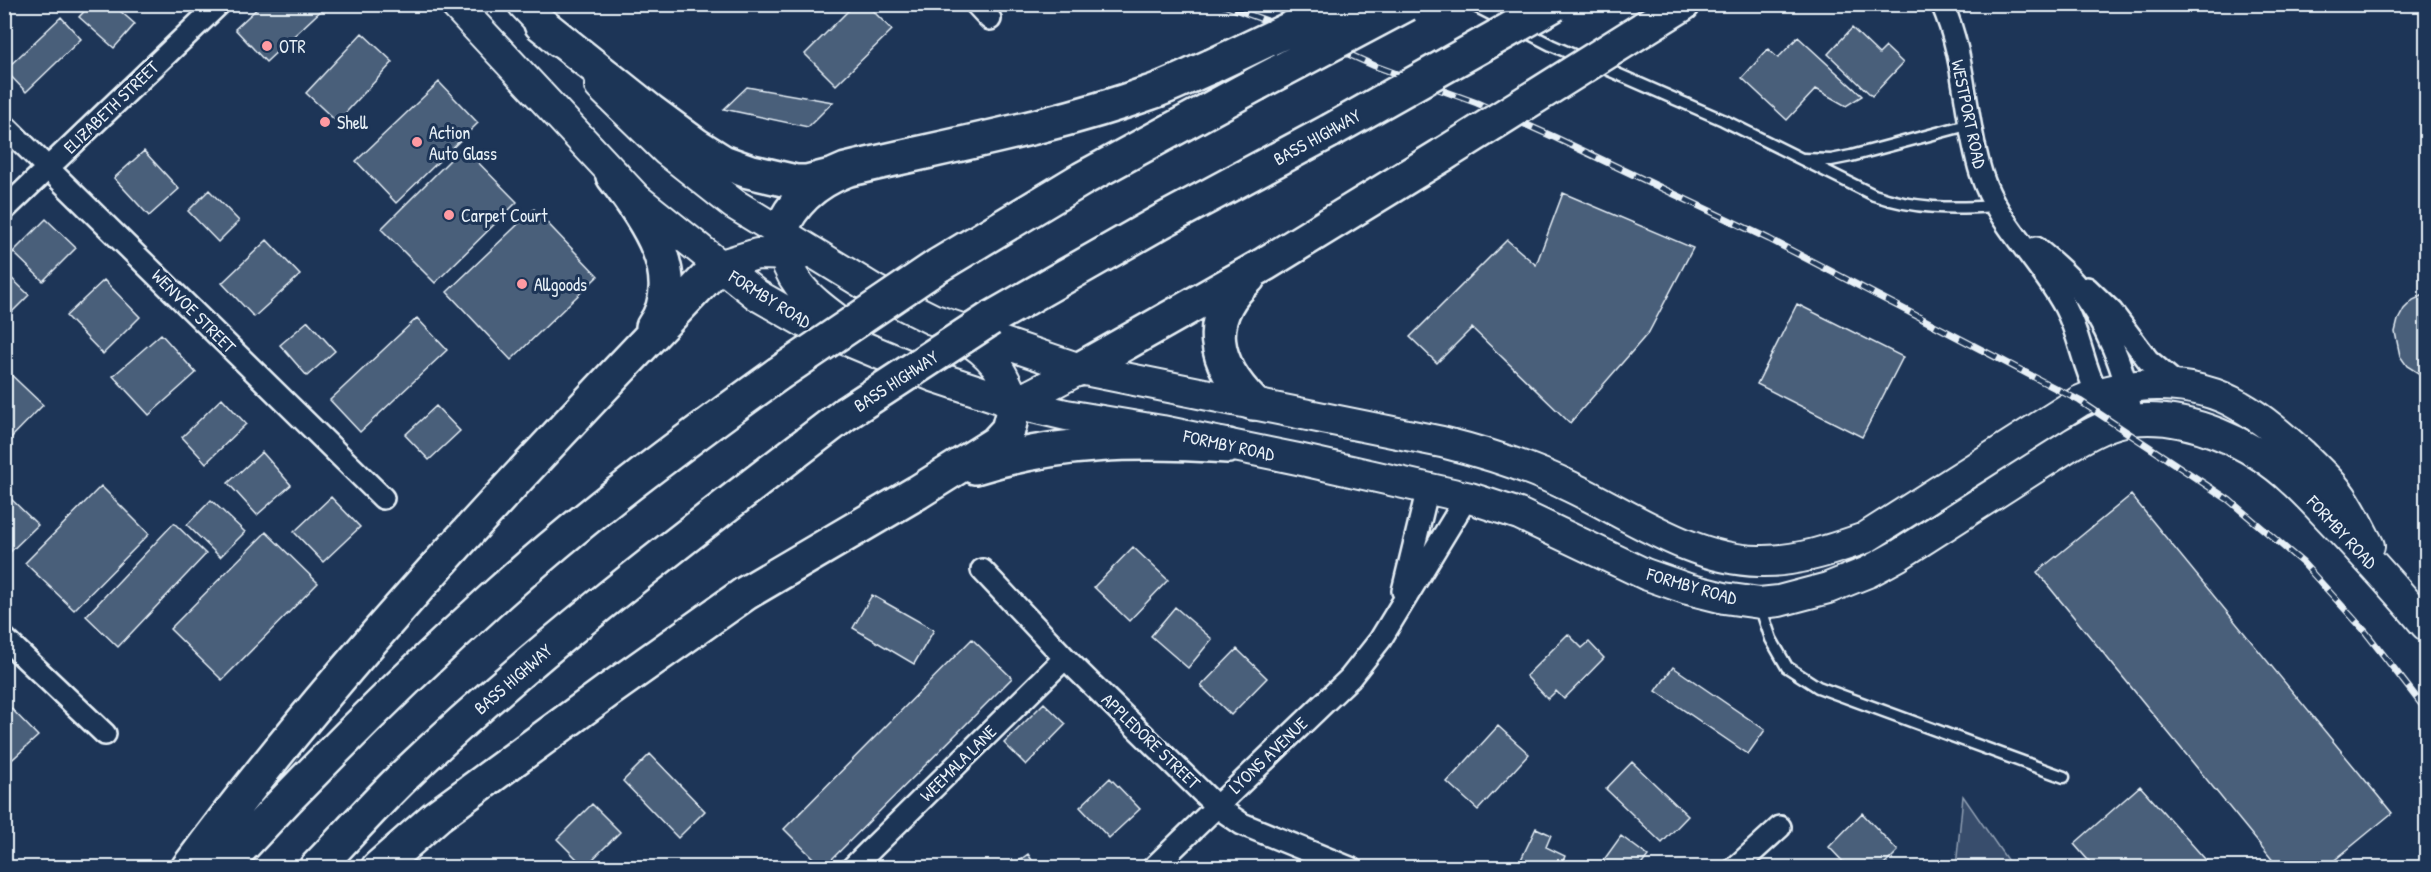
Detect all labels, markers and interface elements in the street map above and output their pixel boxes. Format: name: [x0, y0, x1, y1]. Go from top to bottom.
place label: OTR: [279, 34, 306, 59]
marker: OTR: [260, 39, 274, 53]
street label: ELIZABETH STREET: [58, 55, 165, 159]
street label: WESTPORT ROAD: [1945, 57, 1993, 171]
street label: BASS HIGHWAY: [1269, 103, 1365, 171]
place label: Shell: [337, 110, 368, 135]
marker: Shell: [318, 115, 332, 129]
place label: Action Auto Glass: [429, 120, 497, 166]
marker: Action Auto Glass: [410, 135, 424, 149]
place label: Carpet Court: [461, 203, 548, 228]
marker: Carpet Court: [442, 208, 456, 222]
street label: WENVOE STREET: [146, 263, 242, 359]
street label: FORMBY ROAD: [723, 263, 816, 334]
place label: Allgoods: [534, 272, 587, 297]
marker: Allgoods: [515, 277, 529, 291]
street label: BASS HIGHWAY: [849, 344, 943, 418]
street label: FORMBY ROAD: [1180, 423, 1277, 467]
street label: FORMBY ROAD: [2301, 489, 2383, 575]
street label: FORMBY ROAD: [1643, 561, 1740, 611]
street label: BASS HIGHWAY: [469, 638, 558, 720]
street label: APPLEDORE STREET: [1096, 687, 1206, 795]
street label: LYONS AVENUE: [1223, 711, 1313, 799]
street label: WEEMALA LANE: [914, 719, 1002, 807]

